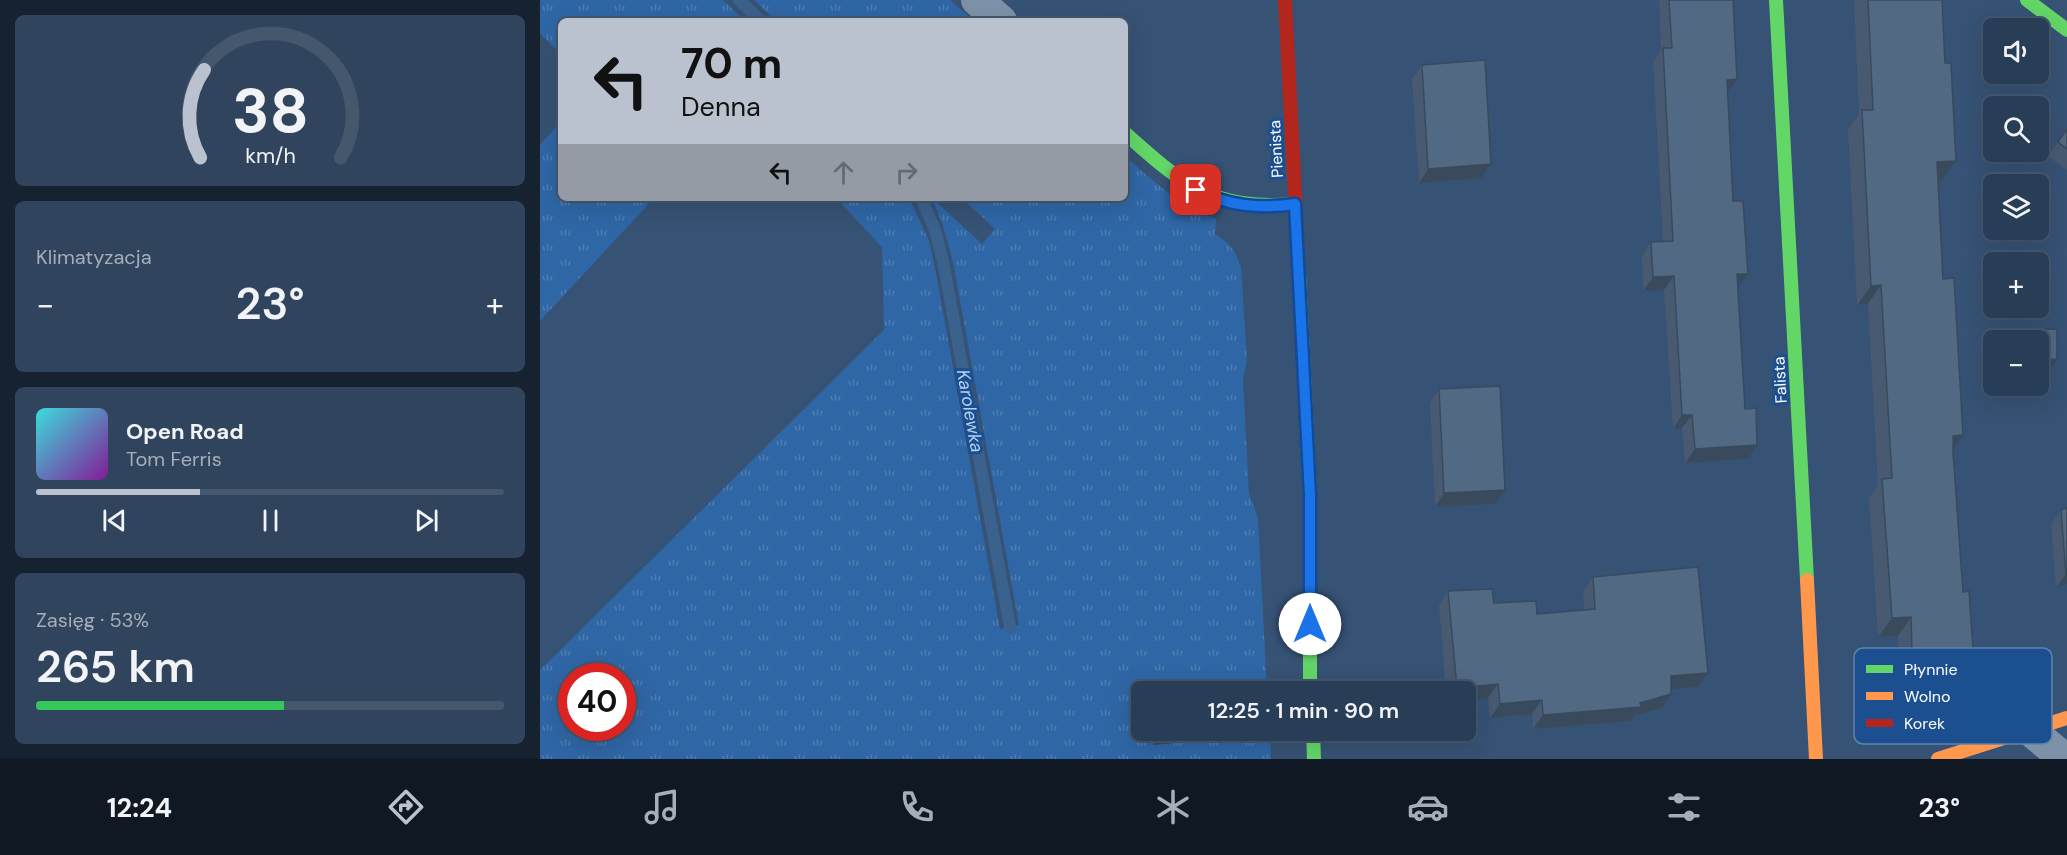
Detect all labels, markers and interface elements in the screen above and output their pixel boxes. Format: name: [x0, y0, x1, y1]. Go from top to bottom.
map controls: [1983, 18, 2049, 396]
button: sound: [1983, 18, 2049, 84]
text: 70 m: [681, 36, 782, 91]
icon: left: [582, 42, 660, 120]
text: 38: [231, 70, 309, 151]
text: Denna: [681, 89, 761, 124]
button: search: [1983, 96, 2049, 162]
street label: Pienista: [1264, 120, 1288, 178]
text: km/h: [245, 142, 295, 170]
icon: left: [764, 156, 797, 189]
icon: ahead: [827, 156, 860, 189]
icon: right: [890, 156, 923, 189]
pin: [1170, 164, 1221, 215]
icon: arrive: [1179, 173, 1212, 206]
button: layers: [1983, 174, 2049, 240]
text: Klimatyzacja: [36, 244, 152, 270]
button: +: [1983, 252, 2049, 318]
text: 23°: [236, 274, 305, 333]
text: −: [36, 283, 54, 326]
text: +: [486, 283, 504, 326]
button: −: [1983, 330, 2049, 396]
street label: Falista: [1768, 356, 1792, 404]
water label: Karolewka: [951, 368, 989, 454]
text: Open Road: [126, 417, 244, 446]
text: Tom Ferris: [126, 446, 222, 472]
icon: previous: [98, 504, 131, 537]
icon: pause: [254, 504, 287, 537]
icon: next: [410, 504, 443, 537]
position arrow: [1278, 592, 1342, 656]
text: Zasięg · 53%: [36, 607, 149, 633]
text: 265 km: [36, 637, 195, 696]
legend: [1854, 648, 2052, 744]
text: Płynnie: [1904, 659, 1958, 680]
speed limit sign: 40: [558, 663, 636, 741]
text: Wolno: [1904, 686, 1950, 707]
text: 12:25 · 1 min · 90 m: [1208, 696, 1399, 725]
text: Korek: [1904, 713, 1945, 734]
icon: directions: [385, 786, 427, 828]
icon: music: [641, 786, 683, 828]
icon: phone: [896, 786, 938, 828]
icon: climate: [1152, 786, 1194, 828]
icon: car: [1407, 786, 1449, 828]
icon: filters: [1663, 786, 1705, 828]
text: 12:24: [107, 790, 172, 825]
text: 23°: [1918, 790, 1960, 825]

